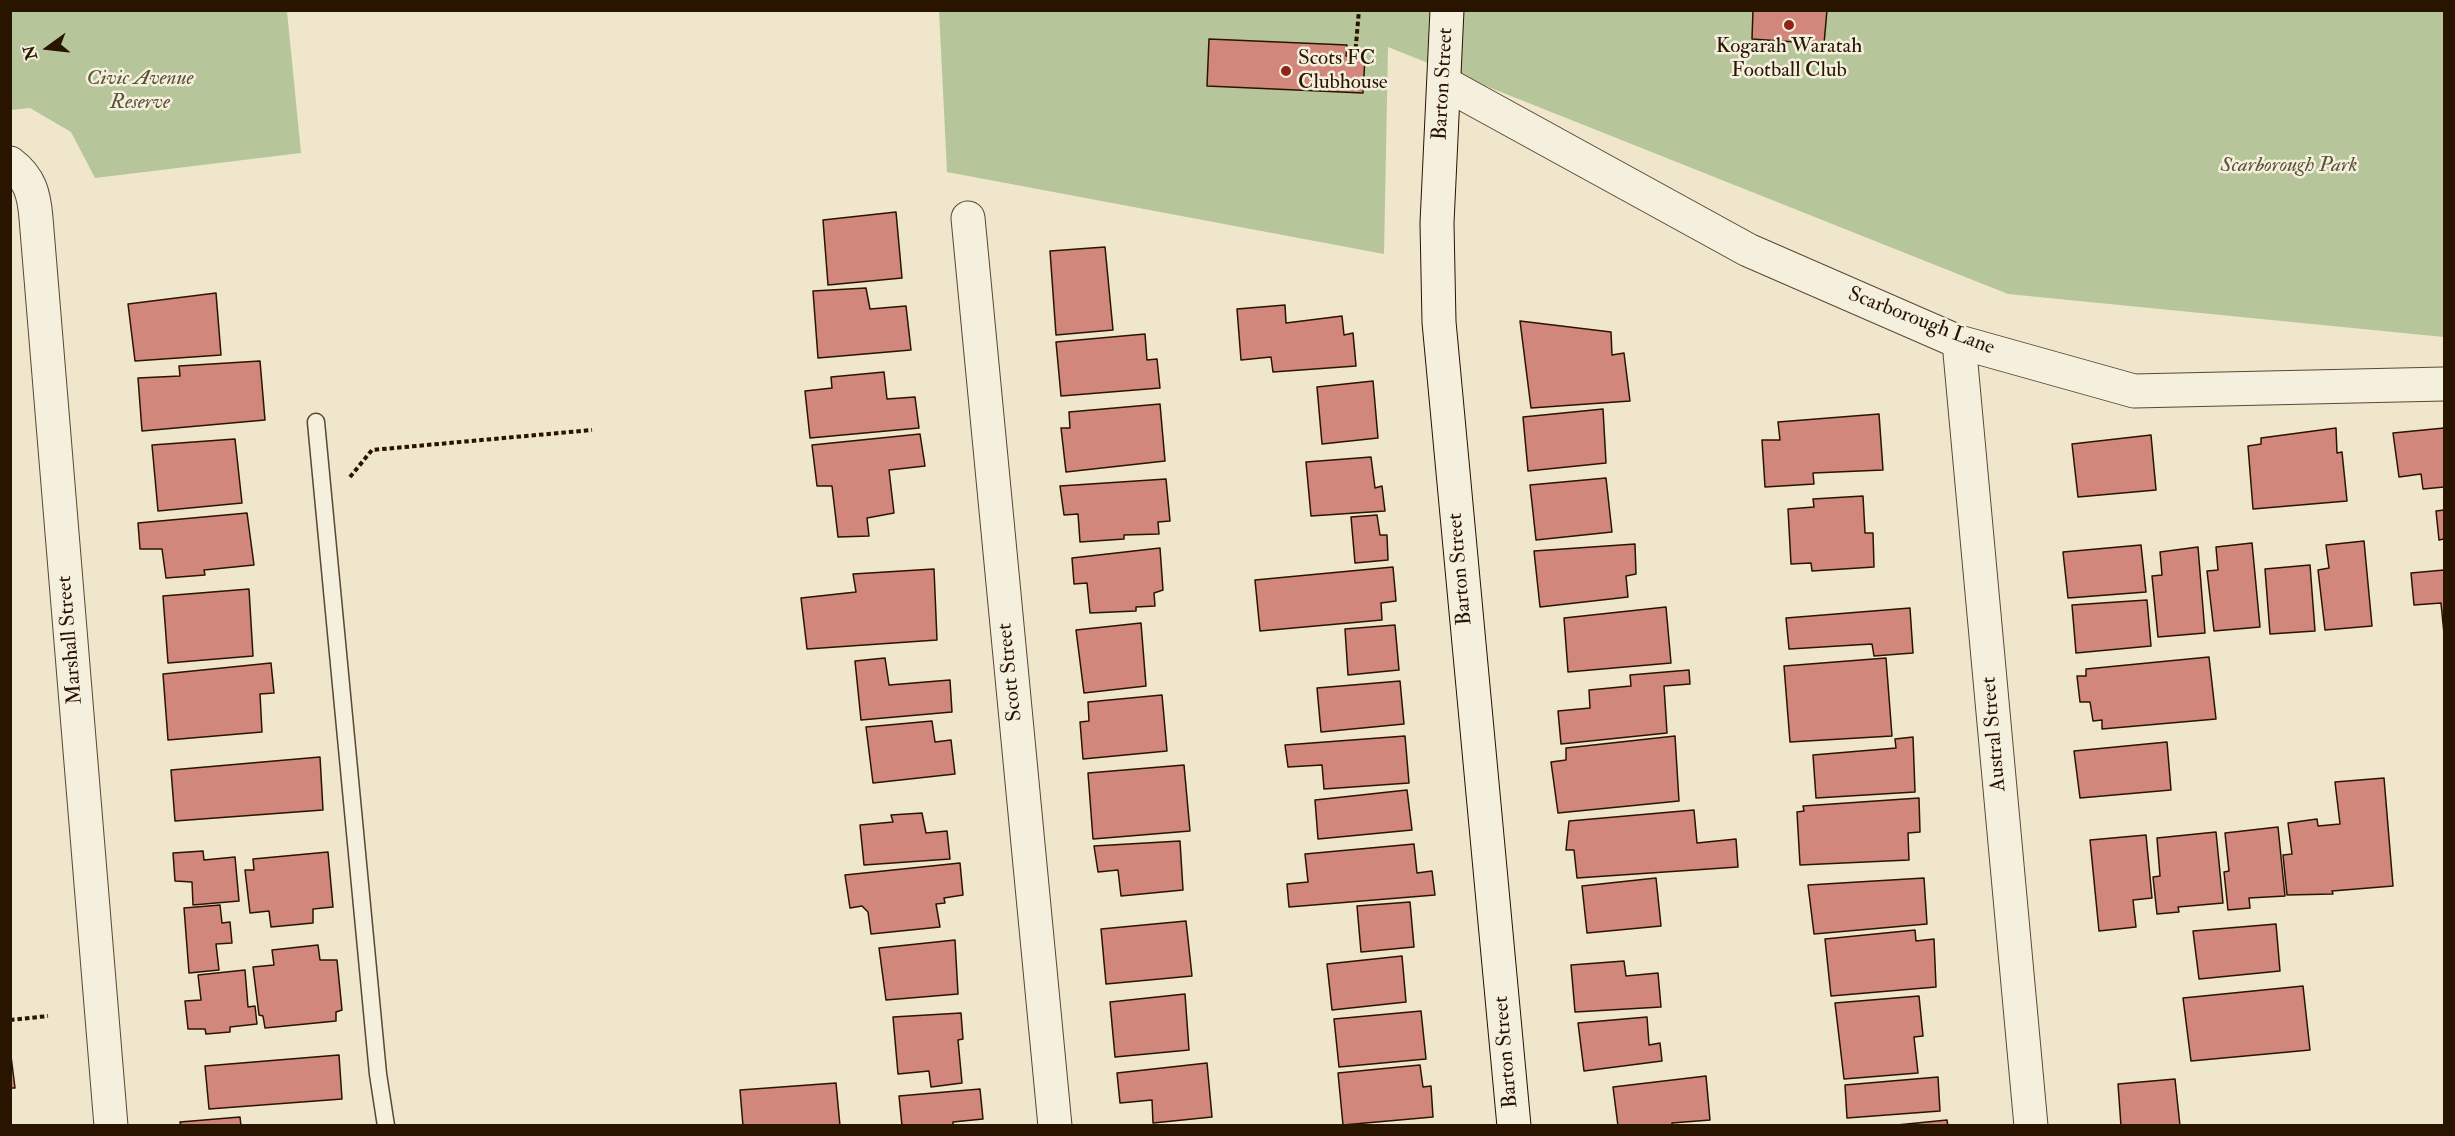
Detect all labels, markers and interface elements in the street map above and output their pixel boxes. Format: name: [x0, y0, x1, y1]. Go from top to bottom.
north arrow: [18, 18, 78, 78]
marker: Kogarah Waratah Football Club: [1782, 18, 1796, 32]
street label: Barton Street: [1428, 27, 1460, 141]
place label: Kogarah Waratah Football Club: [1716, 34, 1862, 84]
text: N: [19, 43, 42, 62]
place label: Scots FC Clubhouse: [1298, 46, 1388, 96]
marker: Scots FC Clubhouse: [1279, 64, 1293, 78]
park label: Civic Avenue Reserve: [87, 66, 193, 116]
park label: Scarborough Park: [2221, 153, 2357, 179]
street label: Scarborough Lane: [1844, 282, 1998, 362]
street label: Barton Street: [1444, 512, 1478, 626]
street label: Marshall Street: [53, 575, 89, 705]
street label: Scott Street: [993, 622, 1029, 722]
street label: Austral Street: [1977, 676, 2013, 792]
street label: Barton Street: [1490, 995, 1524, 1109]

